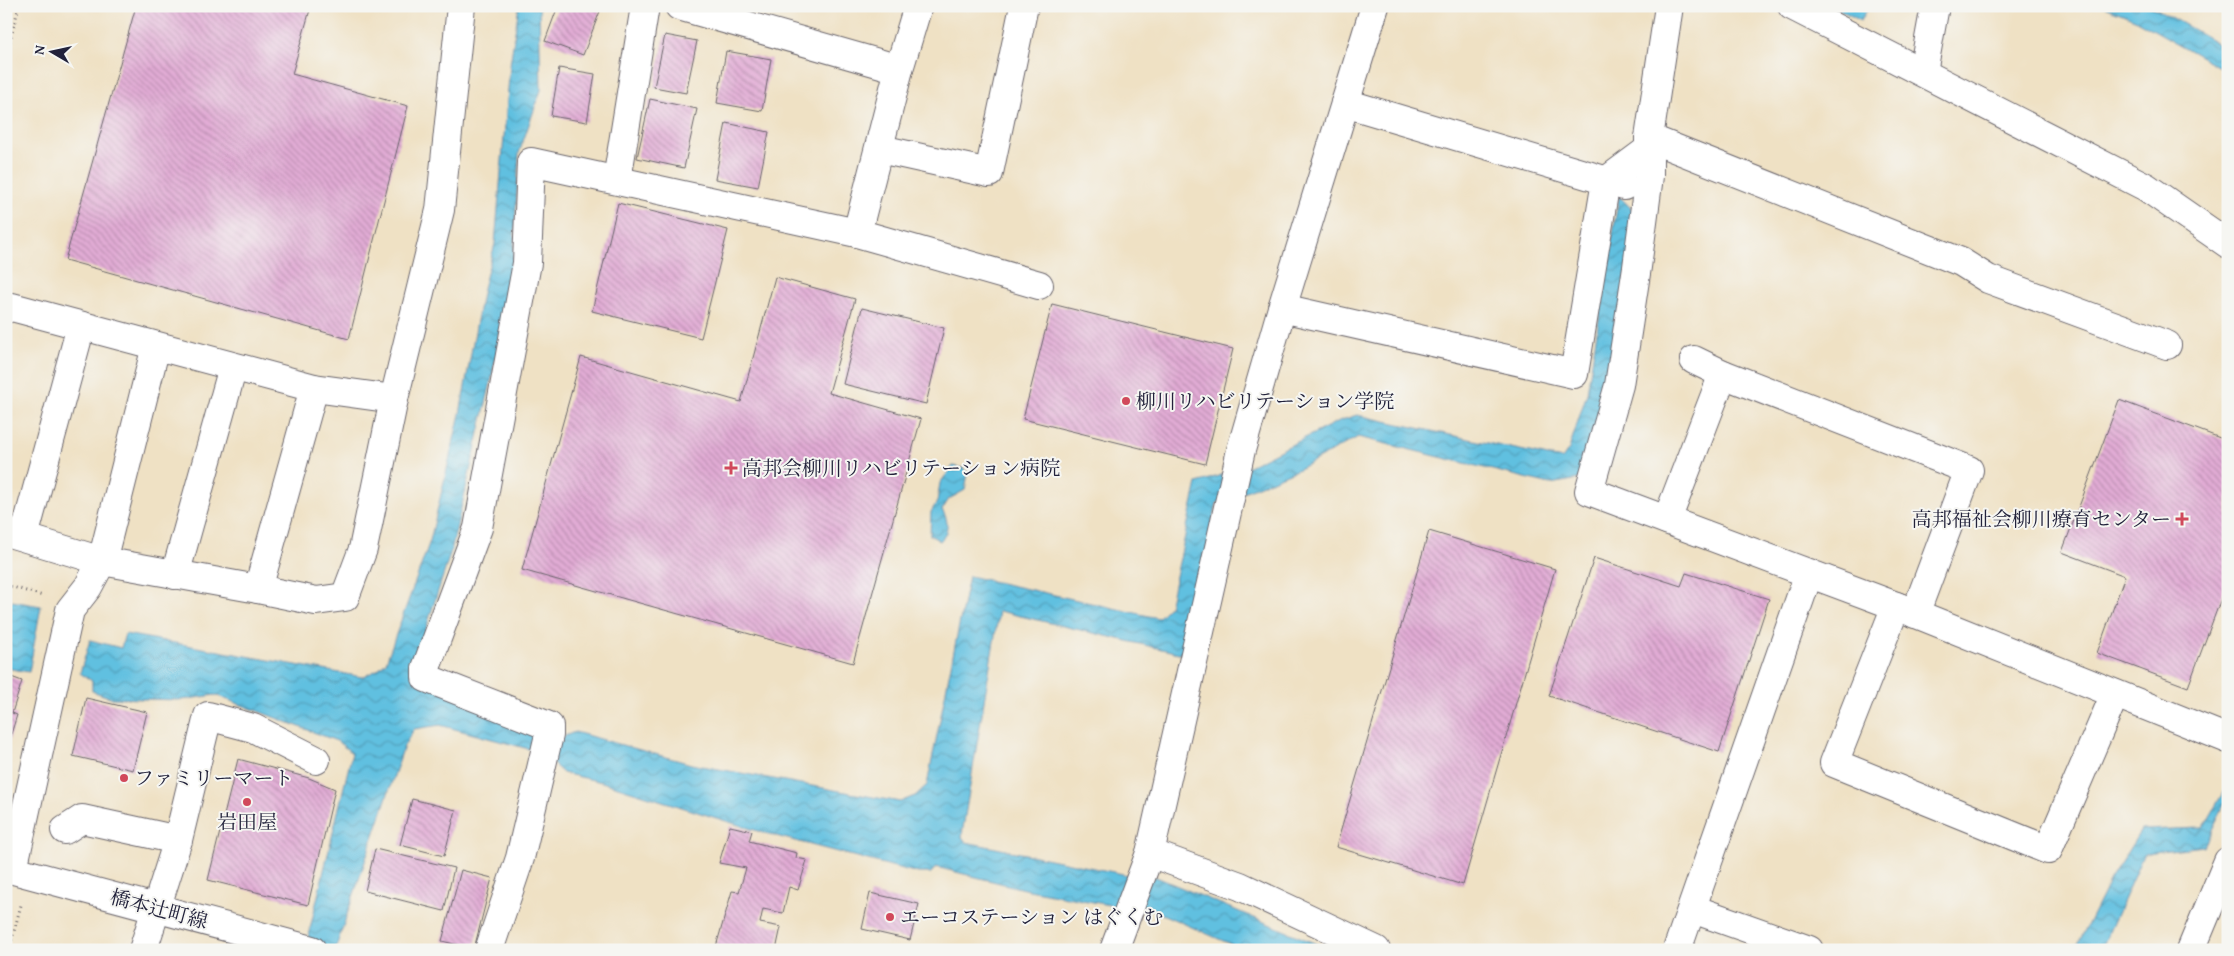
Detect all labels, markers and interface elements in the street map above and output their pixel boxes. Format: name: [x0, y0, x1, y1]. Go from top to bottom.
north arrow: [28, 28, 78, 78]
text: N: [29, 43, 50, 56]
place label: 柳川リハビリテーション学院: [1136, 386, 1394, 415]
marker: 柳川リハビリテーション学院: [1120, 395, 1132, 407]
place label: 高邦会柳川リハビリテーション病院: [742, 453, 1060, 482]
marker: 高邦会柳川リハビリテーション病院: [724, 461, 738, 475]
place label: 高邦福祉会柳川療育センター: [1912, 504, 2171, 533]
marker: 高邦福祉会柳川療育センター: [2175, 512, 2189, 526]
place label: ファミリーマート: [134, 763, 294, 792]
marker: ファミリーマート: [118, 772, 130, 784]
marker: 岩田屋: [241, 796, 253, 808]
place label: 岩田屋: [217, 807, 277, 836]
street label: 橋本辻町線: [107, 882, 211, 935]
place label: エーコステーション はぐくむ: [900, 902, 1163, 931]
marker: エーコステーション はぐくむ: [884, 911, 896, 923]

